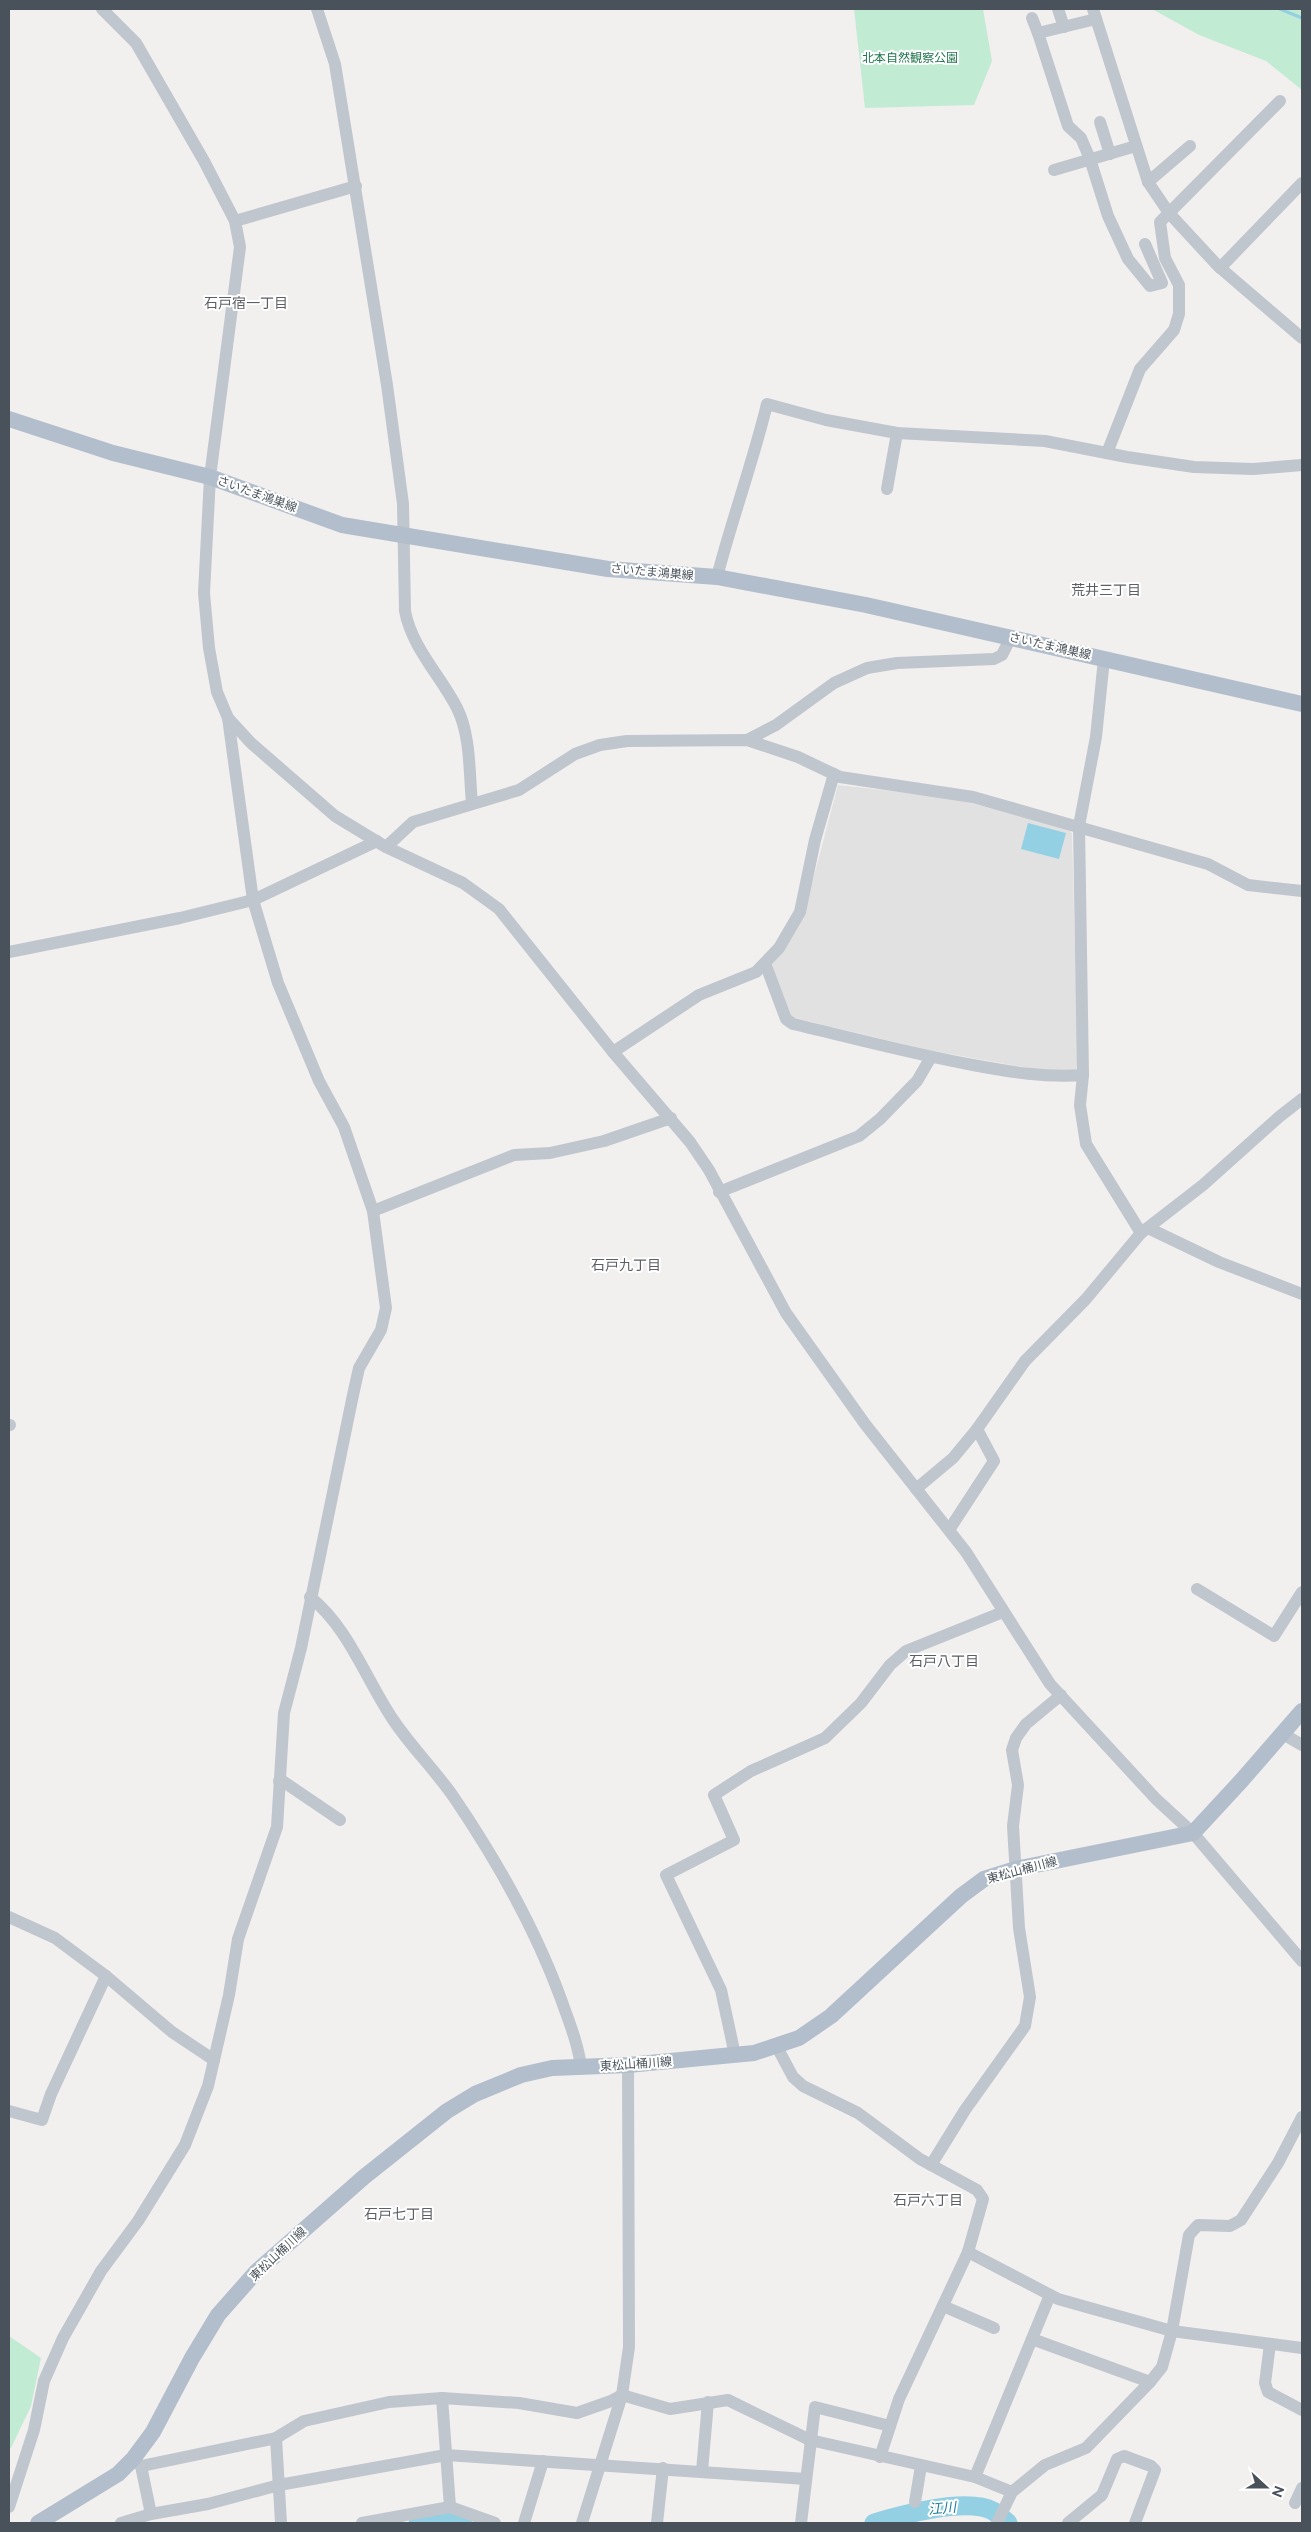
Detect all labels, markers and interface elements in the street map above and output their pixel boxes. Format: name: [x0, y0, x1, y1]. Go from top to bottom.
park label: 北本自然観察公園: [862, 51, 958, 65]
district label: 石戸宿一丁目: [204, 295, 288, 312]
street label: さいたま鴻巣線: [215, 473, 299, 515]
street label: さいたま鴻巣線: [610, 561, 694, 583]
district label: 荒井三丁目: [1071, 582, 1141, 599]
street label: さいたま鴻巣線: [1008, 630, 1092, 662]
district label: 石戸九丁目: [591, 1257, 661, 1274]
district label: 石戸八丁目: [909, 1653, 979, 1670]
street label: 東松山桶川線: [985, 1854, 1059, 1886]
street label: 東松山桶川線: [600, 2055, 672, 2073]
district label: 石戸六丁目: [893, 2192, 963, 2209]
district label: 石戸七丁目: [364, 2206, 434, 2223]
street label: 東松山桶川線: [247, 2224, 309, 2284]
north arrow: [1241, 2462, 1291, 2512]
text: N: [1268, 2483, 1288, 2500]
water label: 江川: [927, 2499, 959, 2518]

